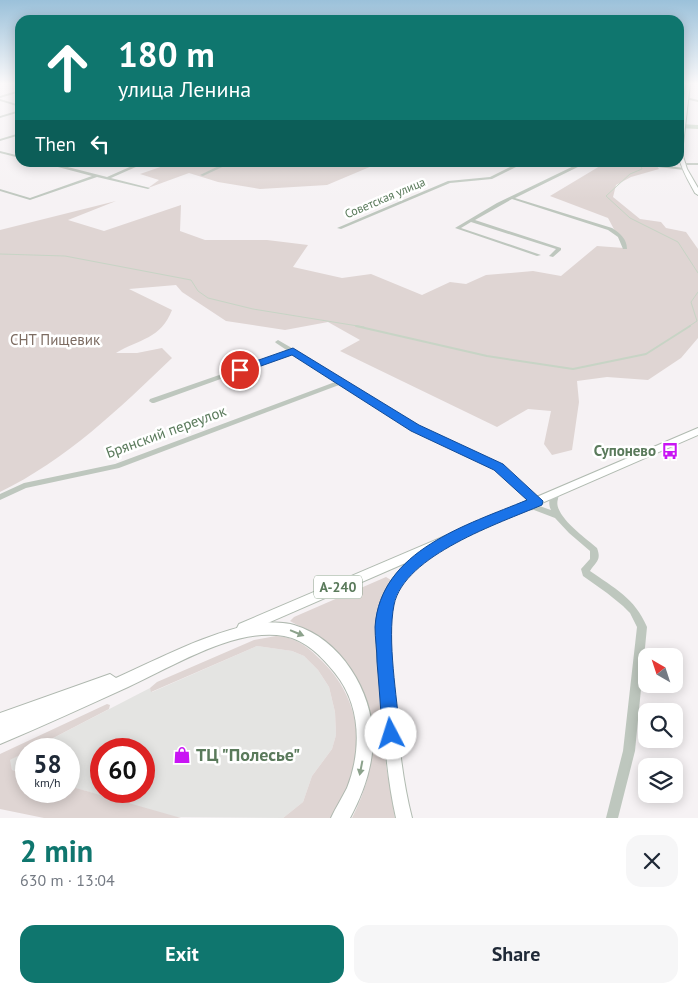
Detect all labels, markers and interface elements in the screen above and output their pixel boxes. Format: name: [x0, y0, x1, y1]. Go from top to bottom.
text: 180 m: [118, 31, 215, 77]
icon: ahead: [35, 35, 100, 100]
text: улица Ленина: [118, 75, 251, 103]
icon: left: [86, 130, 114, 158]
text: Then: [35, 132, 76, 156]
street label: Советская улица: [342, 174, 427, 221]
park label: СНТ Пищевик: [10, 330, 101, 349]
pin: [219, 349, 261, 391]
icon: arrive: [226, 356, 254, 384]
street label: Брянский переулок: [103, 401, 229, 462]
place label: Супонево: [594, 441, 656, 460]
bus stop icon: Супонево: [660, 441, 680, 461]
road number: А-240: [314, 576, 362, 598]
one-way arrow: [290, 629, 305, 637]
north arrow: [638, 648, 682, 692]
map controls: [638, 648, 683, 803]
button: search: [638, 703, 683, 748]
position arrow: [364, 707, 416, 759]
speed limit sign: 60: [90, 738, 155, 803]
place label: ТЦ "Полесье": [196, 743, 300, 766]
shop icon: ТЦ "Полесье": [172, 745, 192, 765]
text: 58: [33, 748, 62, 780]
button: layers: [638, 758, 683, 803]
one-way arrow: [357, 761, 365, 776]
text: km/h: [34, 775, 61, 790]
text: 2 min: [20, 831, 93, 870]
button: close: [626, 835, 678, 887]
text: 630 m · 13:04: [20, 870, 115, 890]
button: Exit: [20, 925, 344, 983]
button: Share: [354, 925, 678, 983]

